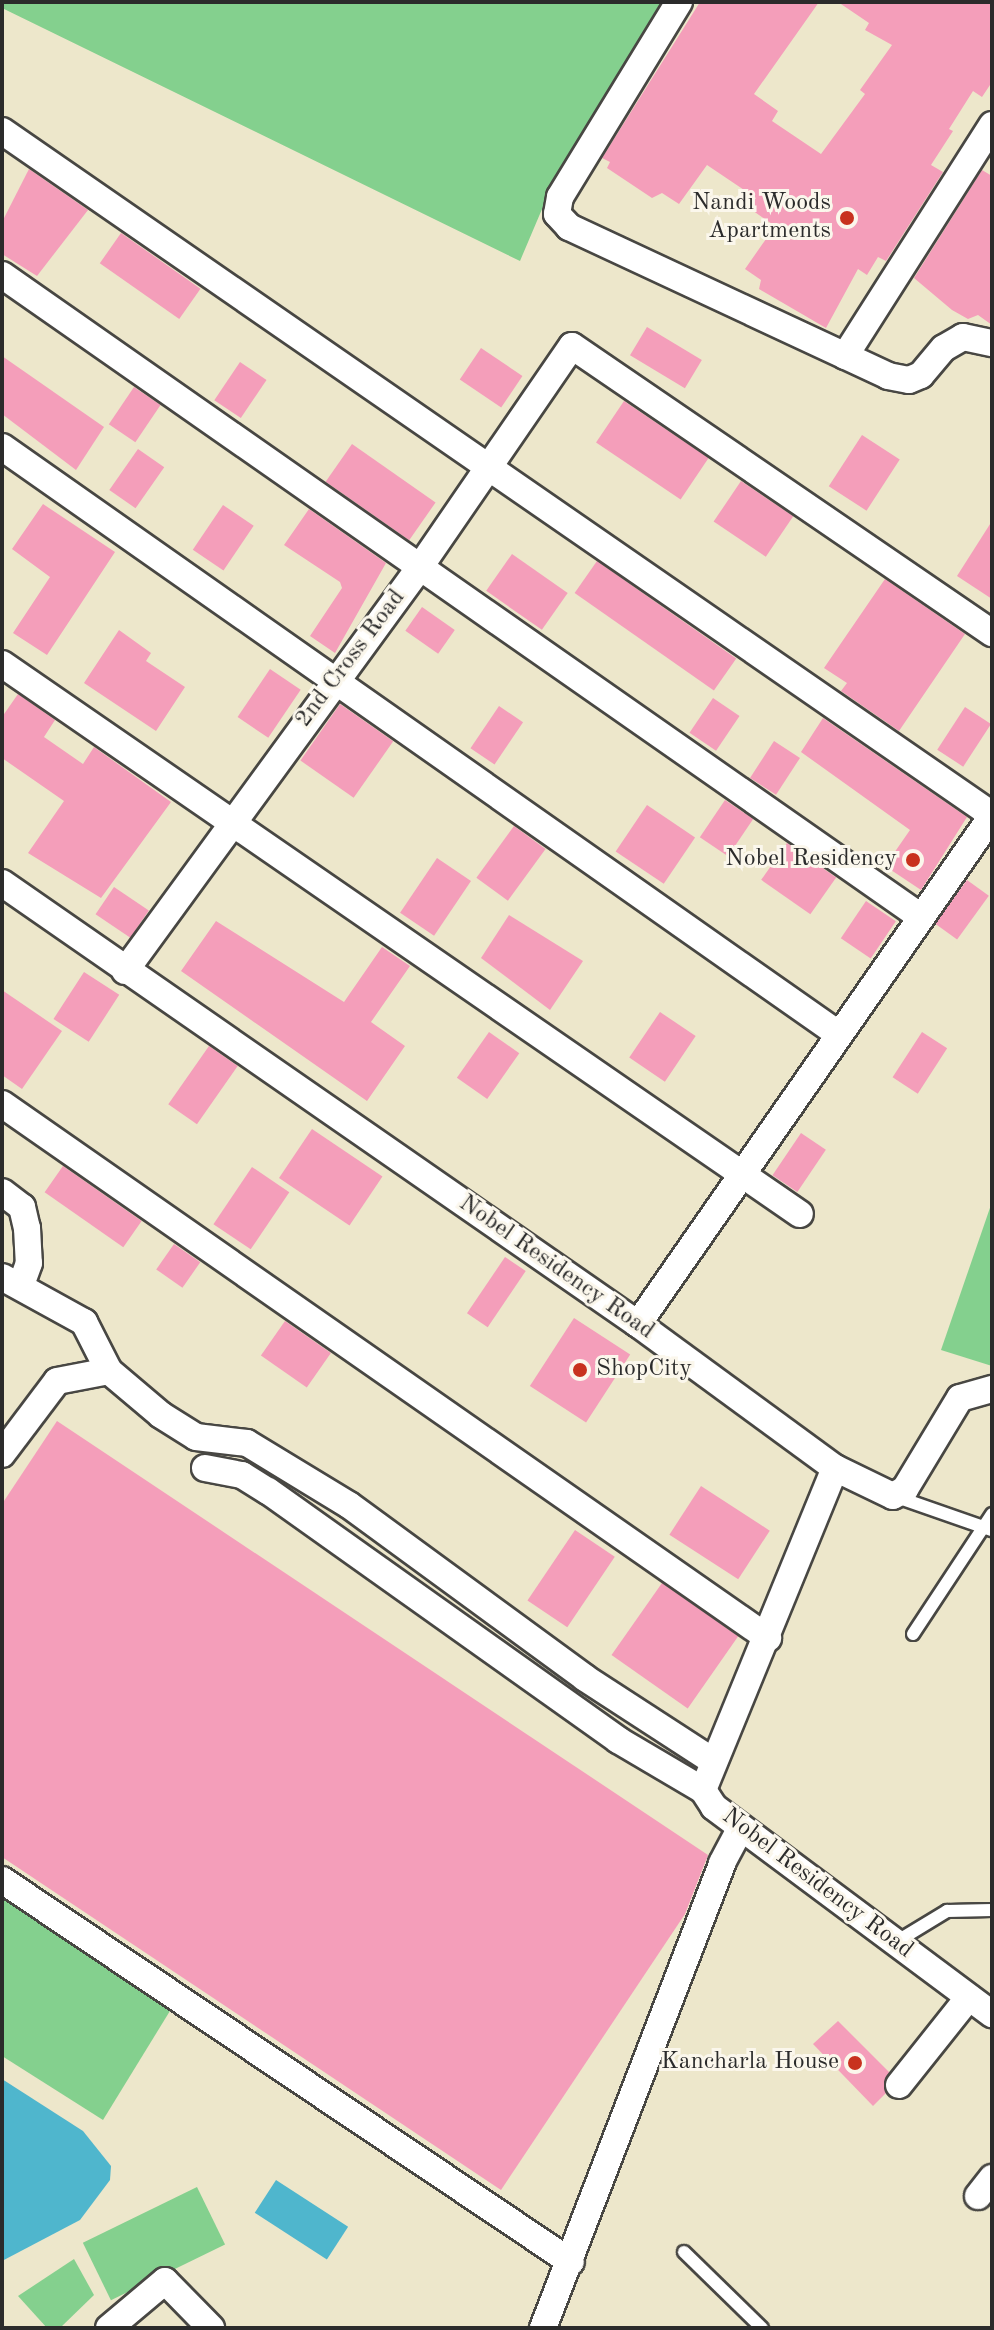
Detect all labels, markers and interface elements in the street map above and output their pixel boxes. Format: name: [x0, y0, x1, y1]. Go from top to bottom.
place label: Nandi Woods Apartments: [692, 190, 831, 246]
marker: Nandi Woods Apartments: [838, 209, 856, 227]
street label: 2nd Cross Road: [290, 584, 412, 734]
place label: Nobel Residency: [725, 846, 897, 874]
marker: Nobel Residency: [904, 851, 922, 869]
street label: Nobel Residency Road: [453, 1190, 659, 1346]
place label: ShopCity: [596, 1356, 692, 1384]
marker: ShopCity: [571, 1361, 589, 1379]
street label: Nobel Residency Road: [716, 1803, 918, 1965]
place label: Kancharla House: [661, 2049, 839, 2077]
marker: Kancharla House: [846, 2054, 864, 2072]

